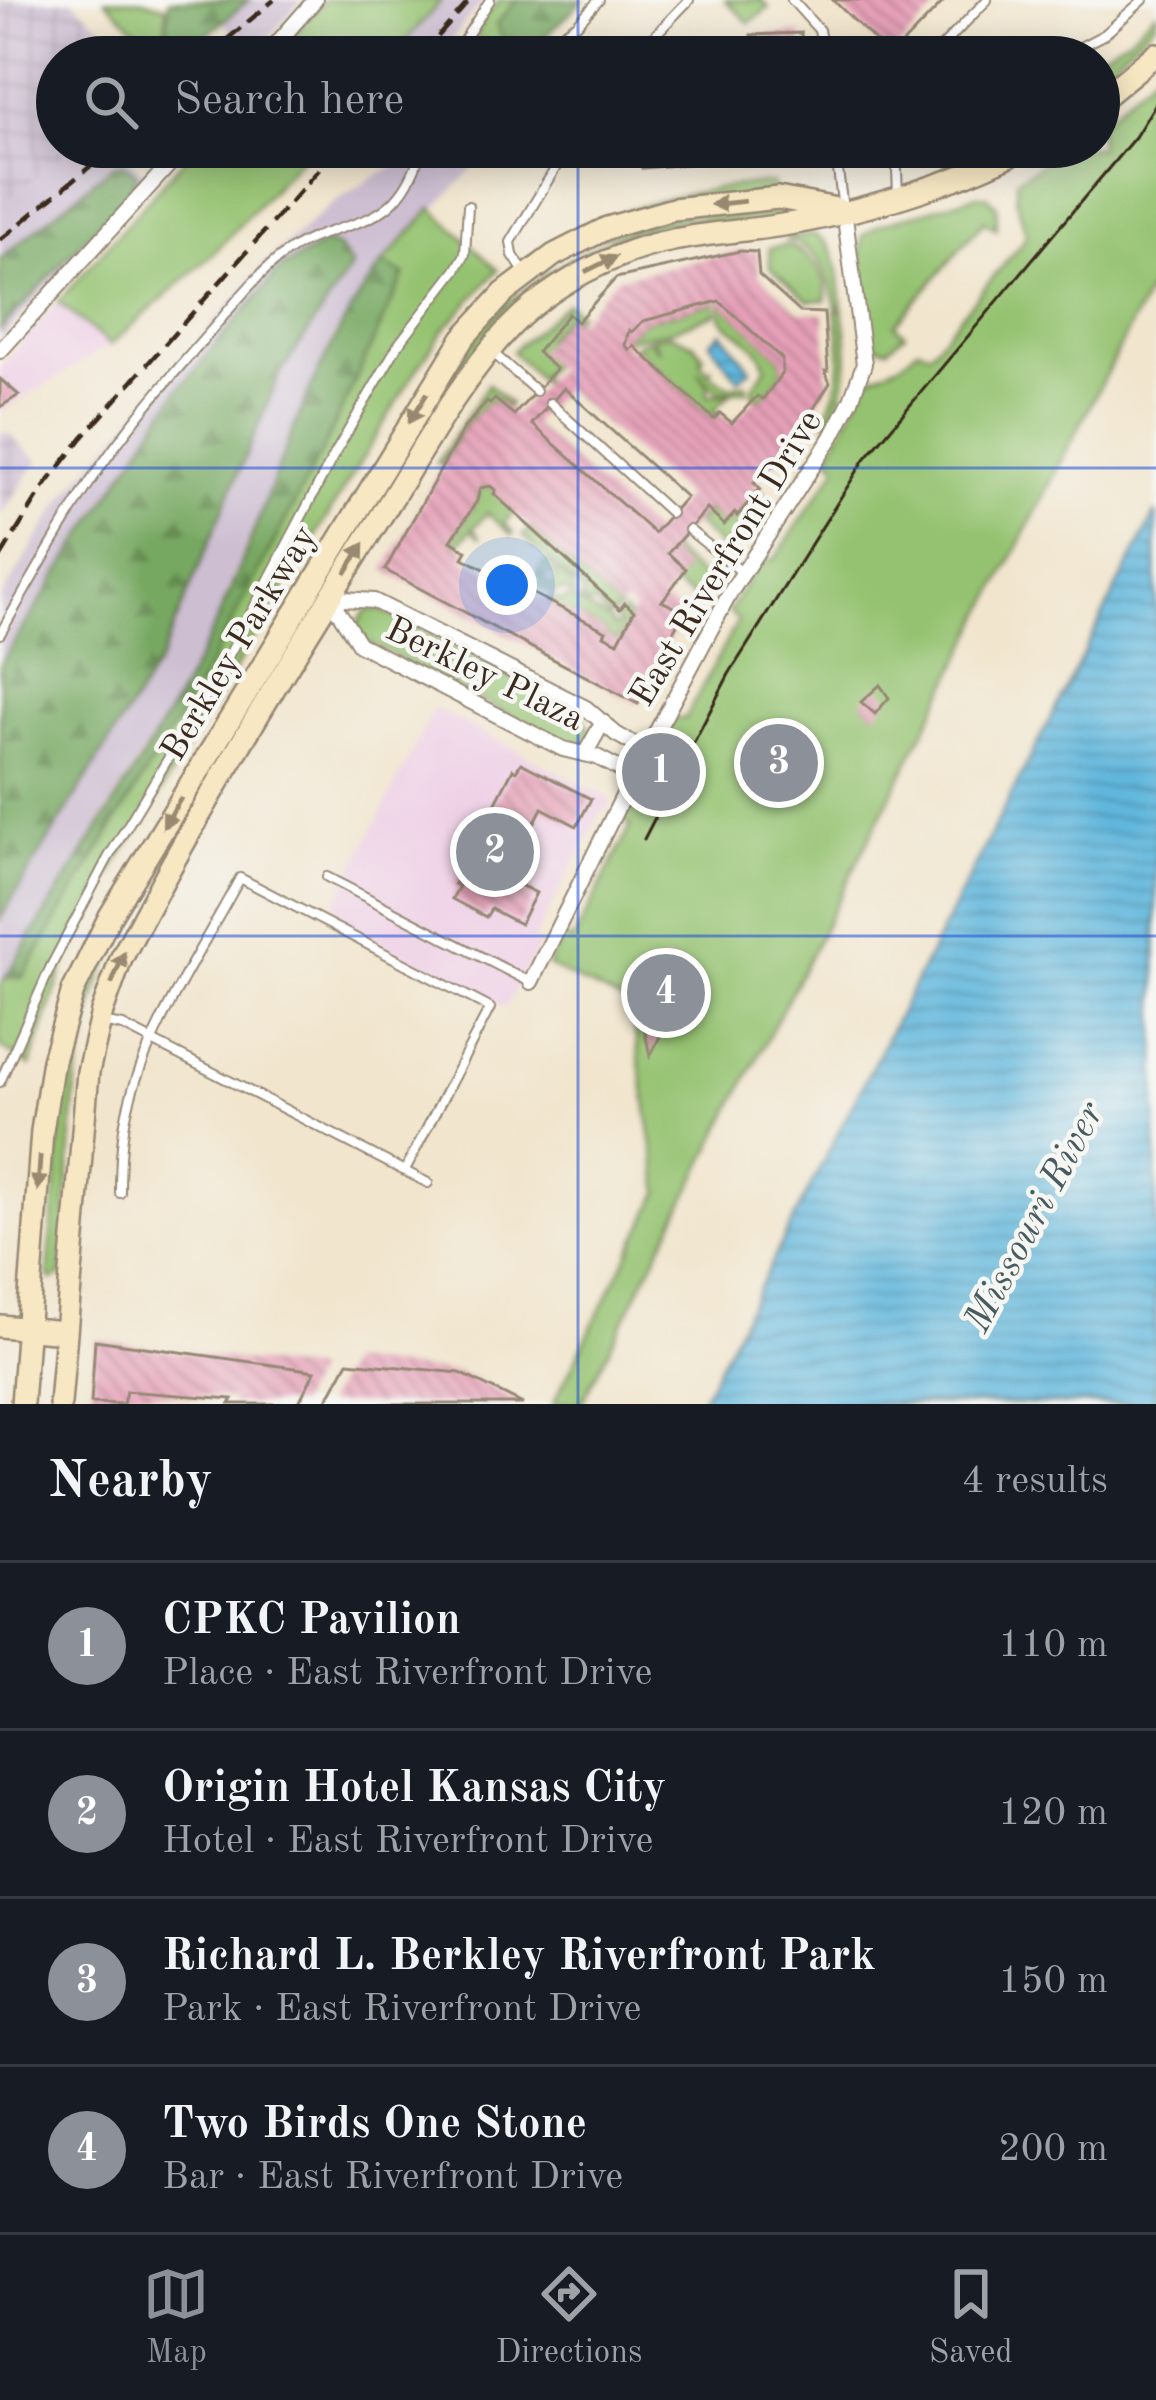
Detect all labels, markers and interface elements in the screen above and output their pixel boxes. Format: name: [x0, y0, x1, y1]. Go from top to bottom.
search box: [36, 36, 1120, 168]
icon: search: [78, 69, 144, 135]
text: Search here: [174, 79, 404, 124]
one-way arrow: [709, 194, 746, 213]
one-way arrow: [584, 254, 619, 274]
one-way arrow: [408, 391, 430, 424]
street label: East Riverfront Drive: [625, 405, 830, 713]
street label: Berkley Parkway: [156, 520, 325, 768]
one-way arrow: [343, 542, 365, 574]
your location: [477, 555, 537, 615]
street label: Berkley Plaza: [379, 612, 589, 739]
pin: 3: [740, 718, 818, 808]
pin: 1: [622, 727, 700, 817]
one-way arrow: [162, 796, 183, 830]
pin: 2: [456, 807, 534, 897]
pin: 4: [627, 948, 705, 1038]
one-way arrow: [109, 950, 128, 986]
water label: Missouri River: [958, 1095, 1113, 1340]
one-way arrow: [29, 1155, 48, 1192]
text: Nearby: [48, 1457, 213, 1508]
text: 4 results: [962, 1462, 1108, 1501]
text: CPKC Pavilion: [162, 1599, 461, 1644]
text: 1: [76, 1626, 98, 1665]
text: 110 m: [998, 1626, 1108, 1665]
text: Place · East Riverfront Drive: [162, 1654, 652, 1693]
text: Origin Hotel Kansas City: [162, 1767, 666, 1812]
text: 2: [76, 1794, 98, 1833]
text: 120 m: [998, 1794, 1108, 1833]
text: Hotel · East Riverfront Drive: [162, 1822, 653, 1861]
text: Richard L. Berkley Riverfront Park: [162, 1935, 876, 1980]
text: 3: [76, 1962, 98, 2001]
text: 150 m: [998, 1962, 1108, 2001]
text: Park · East Riverfront Drive: [162, 1990, 641, 2029]
text: Two Birds One Stone: [162, 2103, 587, 2148]
text: 4: [76, 2130, 98, 2169]
text: 200 m: [998, 2130, 1108, 2169]
text: Bar · East Riverfront Drive: [162, 2158, 623, 2197]
tab: Map: [143, 2261, 209, 2374]
tab: Directions: [496, 2261, 642, 2374]
tab: Saved: [929, 2261, 1013, 2374]

